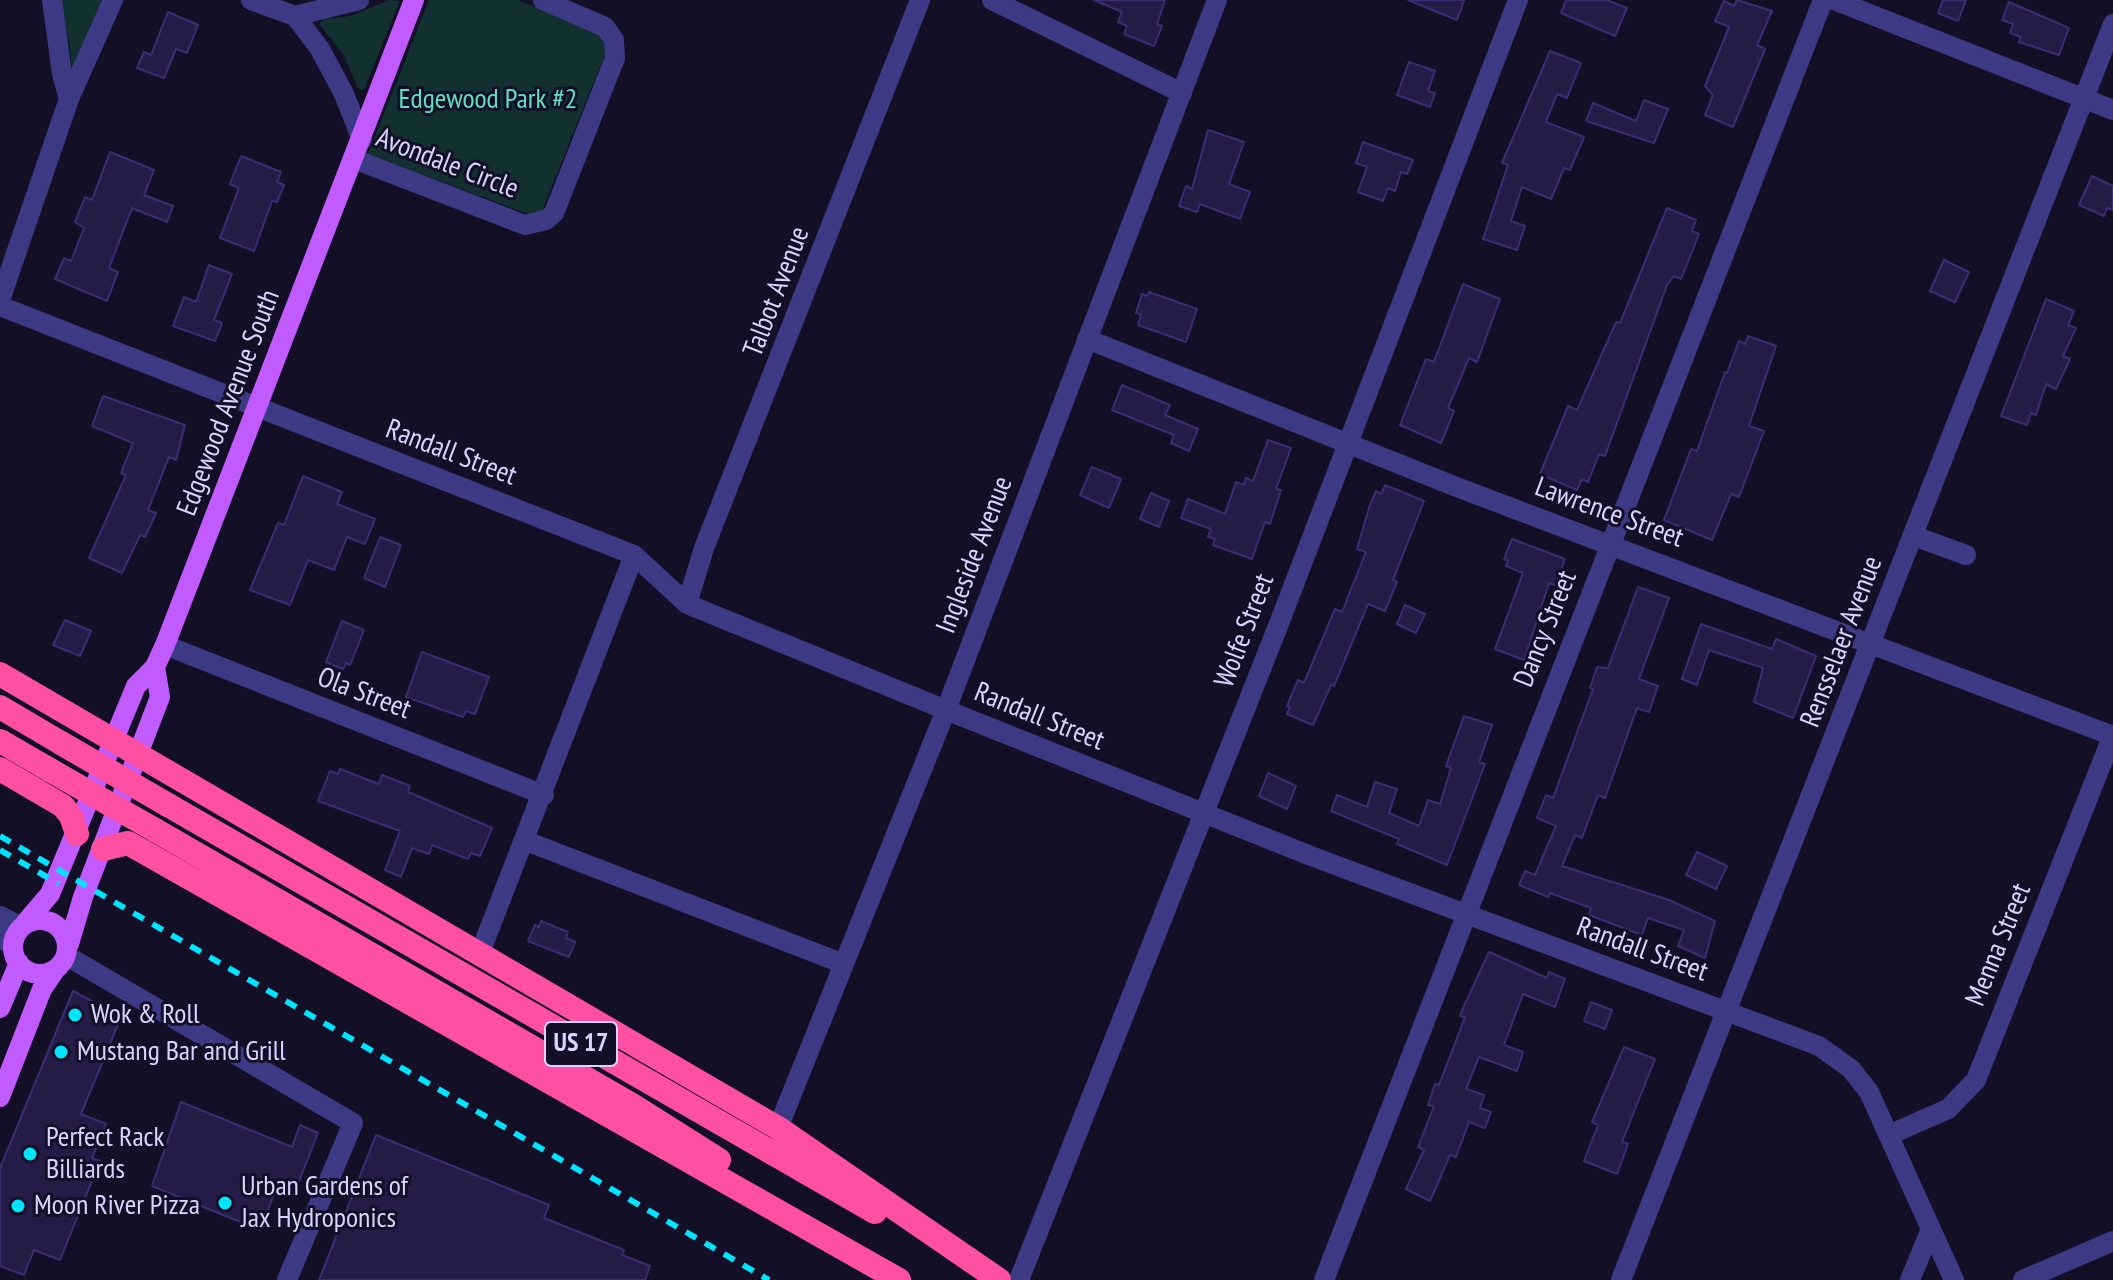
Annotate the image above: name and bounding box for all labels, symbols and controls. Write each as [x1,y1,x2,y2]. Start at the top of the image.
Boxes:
park label: Edgewood Park #2 [399,83,577,117]
street label: Avondale Circle [371,122,523,206]
street label: Talbot Avenue [737,222,817,362]
street label: Edgewood Avenue South [170,285,288,521]
street label: Randall Street [381,413,521,493]
street label: Lawrence Street [1530,471,1688,555]
street label: Ingleside Avenue [930,472,1020,638]
street label: Rensselaer Avenue [1794,552,1890,732]
street label: Dancy Street [1508,566,1584,692]
street label: Wolfe Street [1208,569,1282,693]
street label: Ola Street [313,661,415,727]
street label: Randall Street [969,676,1109,758]
street label: Menna Street [1959,879,2039,1011]
street label: Randall Street [1572,911,1712,989]
place label: Wok & Roll [91,998,199,1032]
marker: Wok & Roll [66,1006,84,1024]
road number: US 17 [545,1022,617,1066]
place label: Mustang Bar and Grill [77,1035,286,1069]
marker: Mustang Bar and Grill [52,1043,70,1061]
place label: Perfect Rack Billiards [46,1121,164,1187]
marker: Perfect Rack Billiards [21,1145,39,1163]
place label: Urban Gardens of Jax Hydroponics [241,1170,408,1236]
place label: Moon River Pizza [34,1189,200,1223]
marker: Urban Gardens of Jax Hydroponics [216,1194,234,1212]
marker: Moon River Pizza [9,1197,27,1215]

